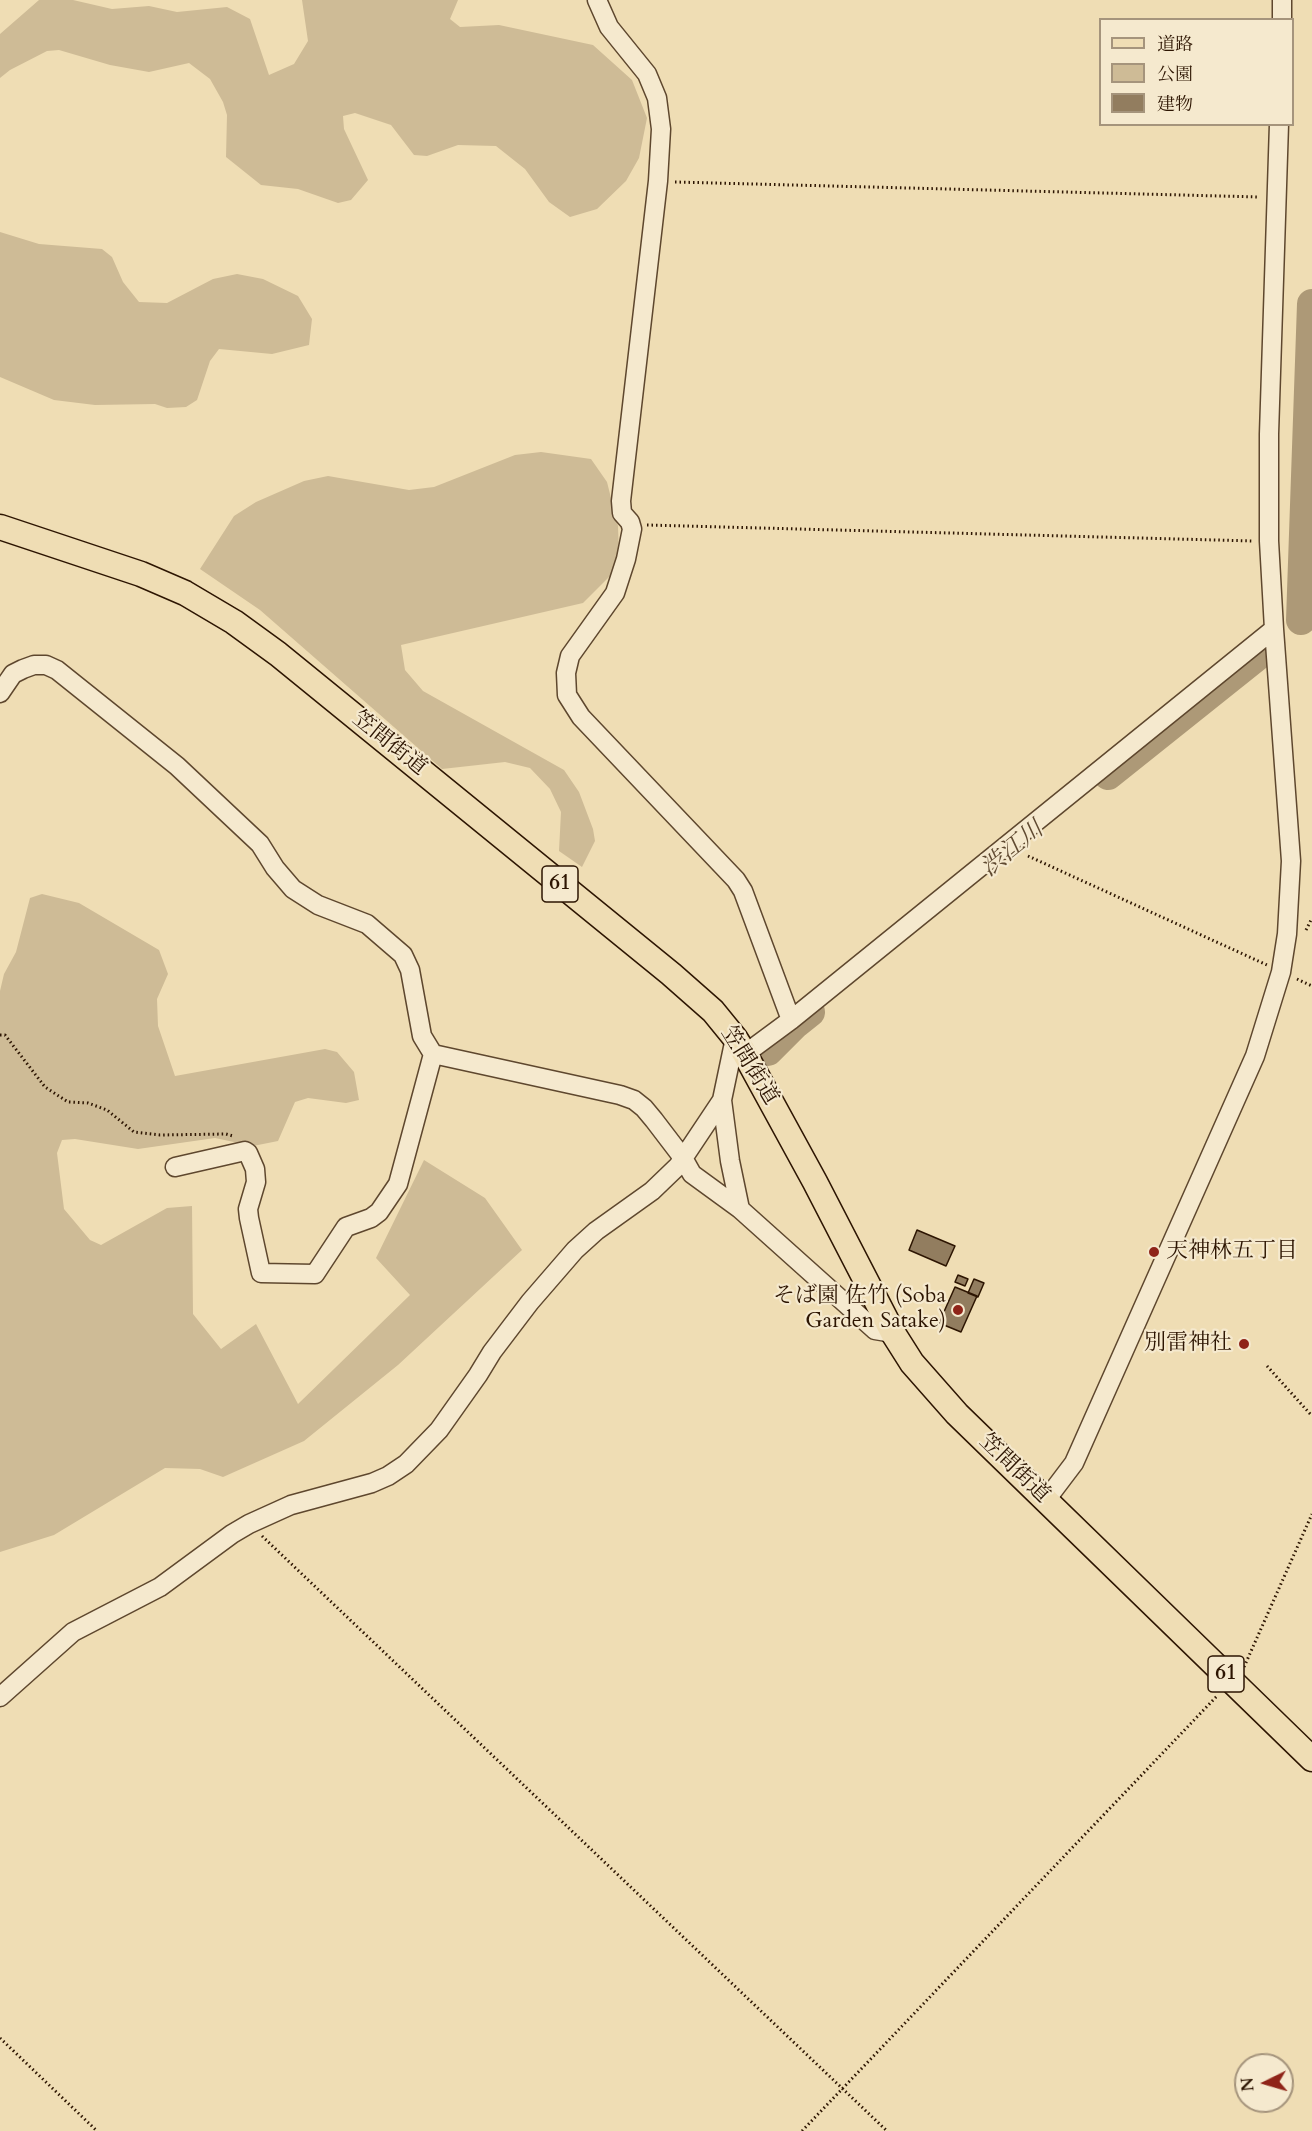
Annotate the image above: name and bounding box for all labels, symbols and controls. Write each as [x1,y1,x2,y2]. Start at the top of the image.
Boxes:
legend [1099,18,1294,126]
text: 道路 [1157,32,1193,57]
text: 公園 [1157,62,1193,87]
text: 建物 [1157,92,1193,117]
street label: 笠間街道 [346,706,432,782]
water label: 渋江川 [976,816,1050,884]
road number: 61 [542,866,578,902]
street label: 笠間街道 [714,1022,784,1110]
place label: 天神林五丁目 [1166,1239,1298,1265]
marker: 天神林五丁目 [1147,1245,1161,1259]
place label: そば園 佐竹 (Soba Garden Satake) [773,1284,946,1336]
marker: そば園 佐竹 (Soba Garden Satake) [951,1303,965,1317]
place label: 別雷神社 [1144,1331,1232,1357]
marker: 別雷神社 [1237,1337,1251,1351]
street label: 笠間街道 [973,1429,1055,1509]
road number: 61 [1208,1656,1244,1692]
north arrow [1234,2053,1294,2113]
text: N [1236,2077,1260,2092]

